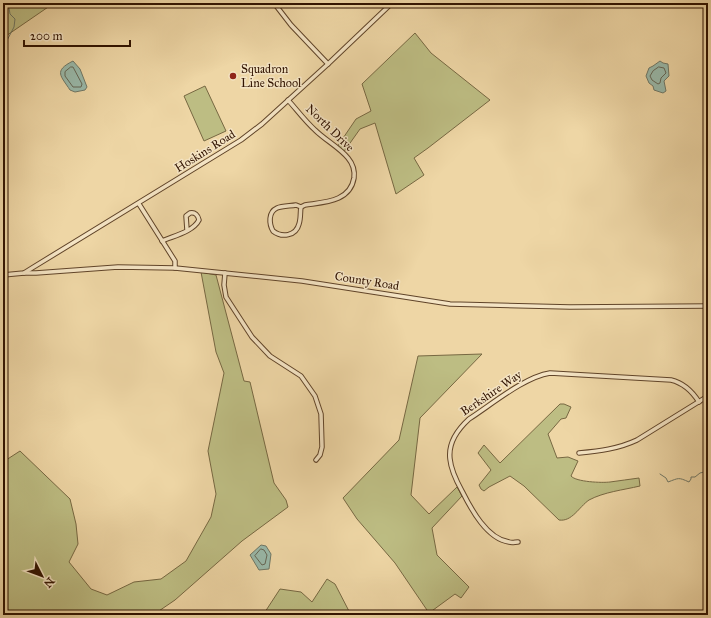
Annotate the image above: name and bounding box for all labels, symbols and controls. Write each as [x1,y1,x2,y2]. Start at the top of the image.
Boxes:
scale bar [24,22,130,48]
text: 200 m [30,29,63,43]
place label: Squadron Line School [241,62,302,90]
marker: Squadron Line School [228,71,238,81]
street label: North Drive [303,101,357,155]
street label: Hoskins Road [172,127,238,175]
street label: County Road [334,269,400,293]
street label: Berkshire Way [458,367,524,419]
north arrow [22,556,62,596]
text: N [41,575,57,591]

